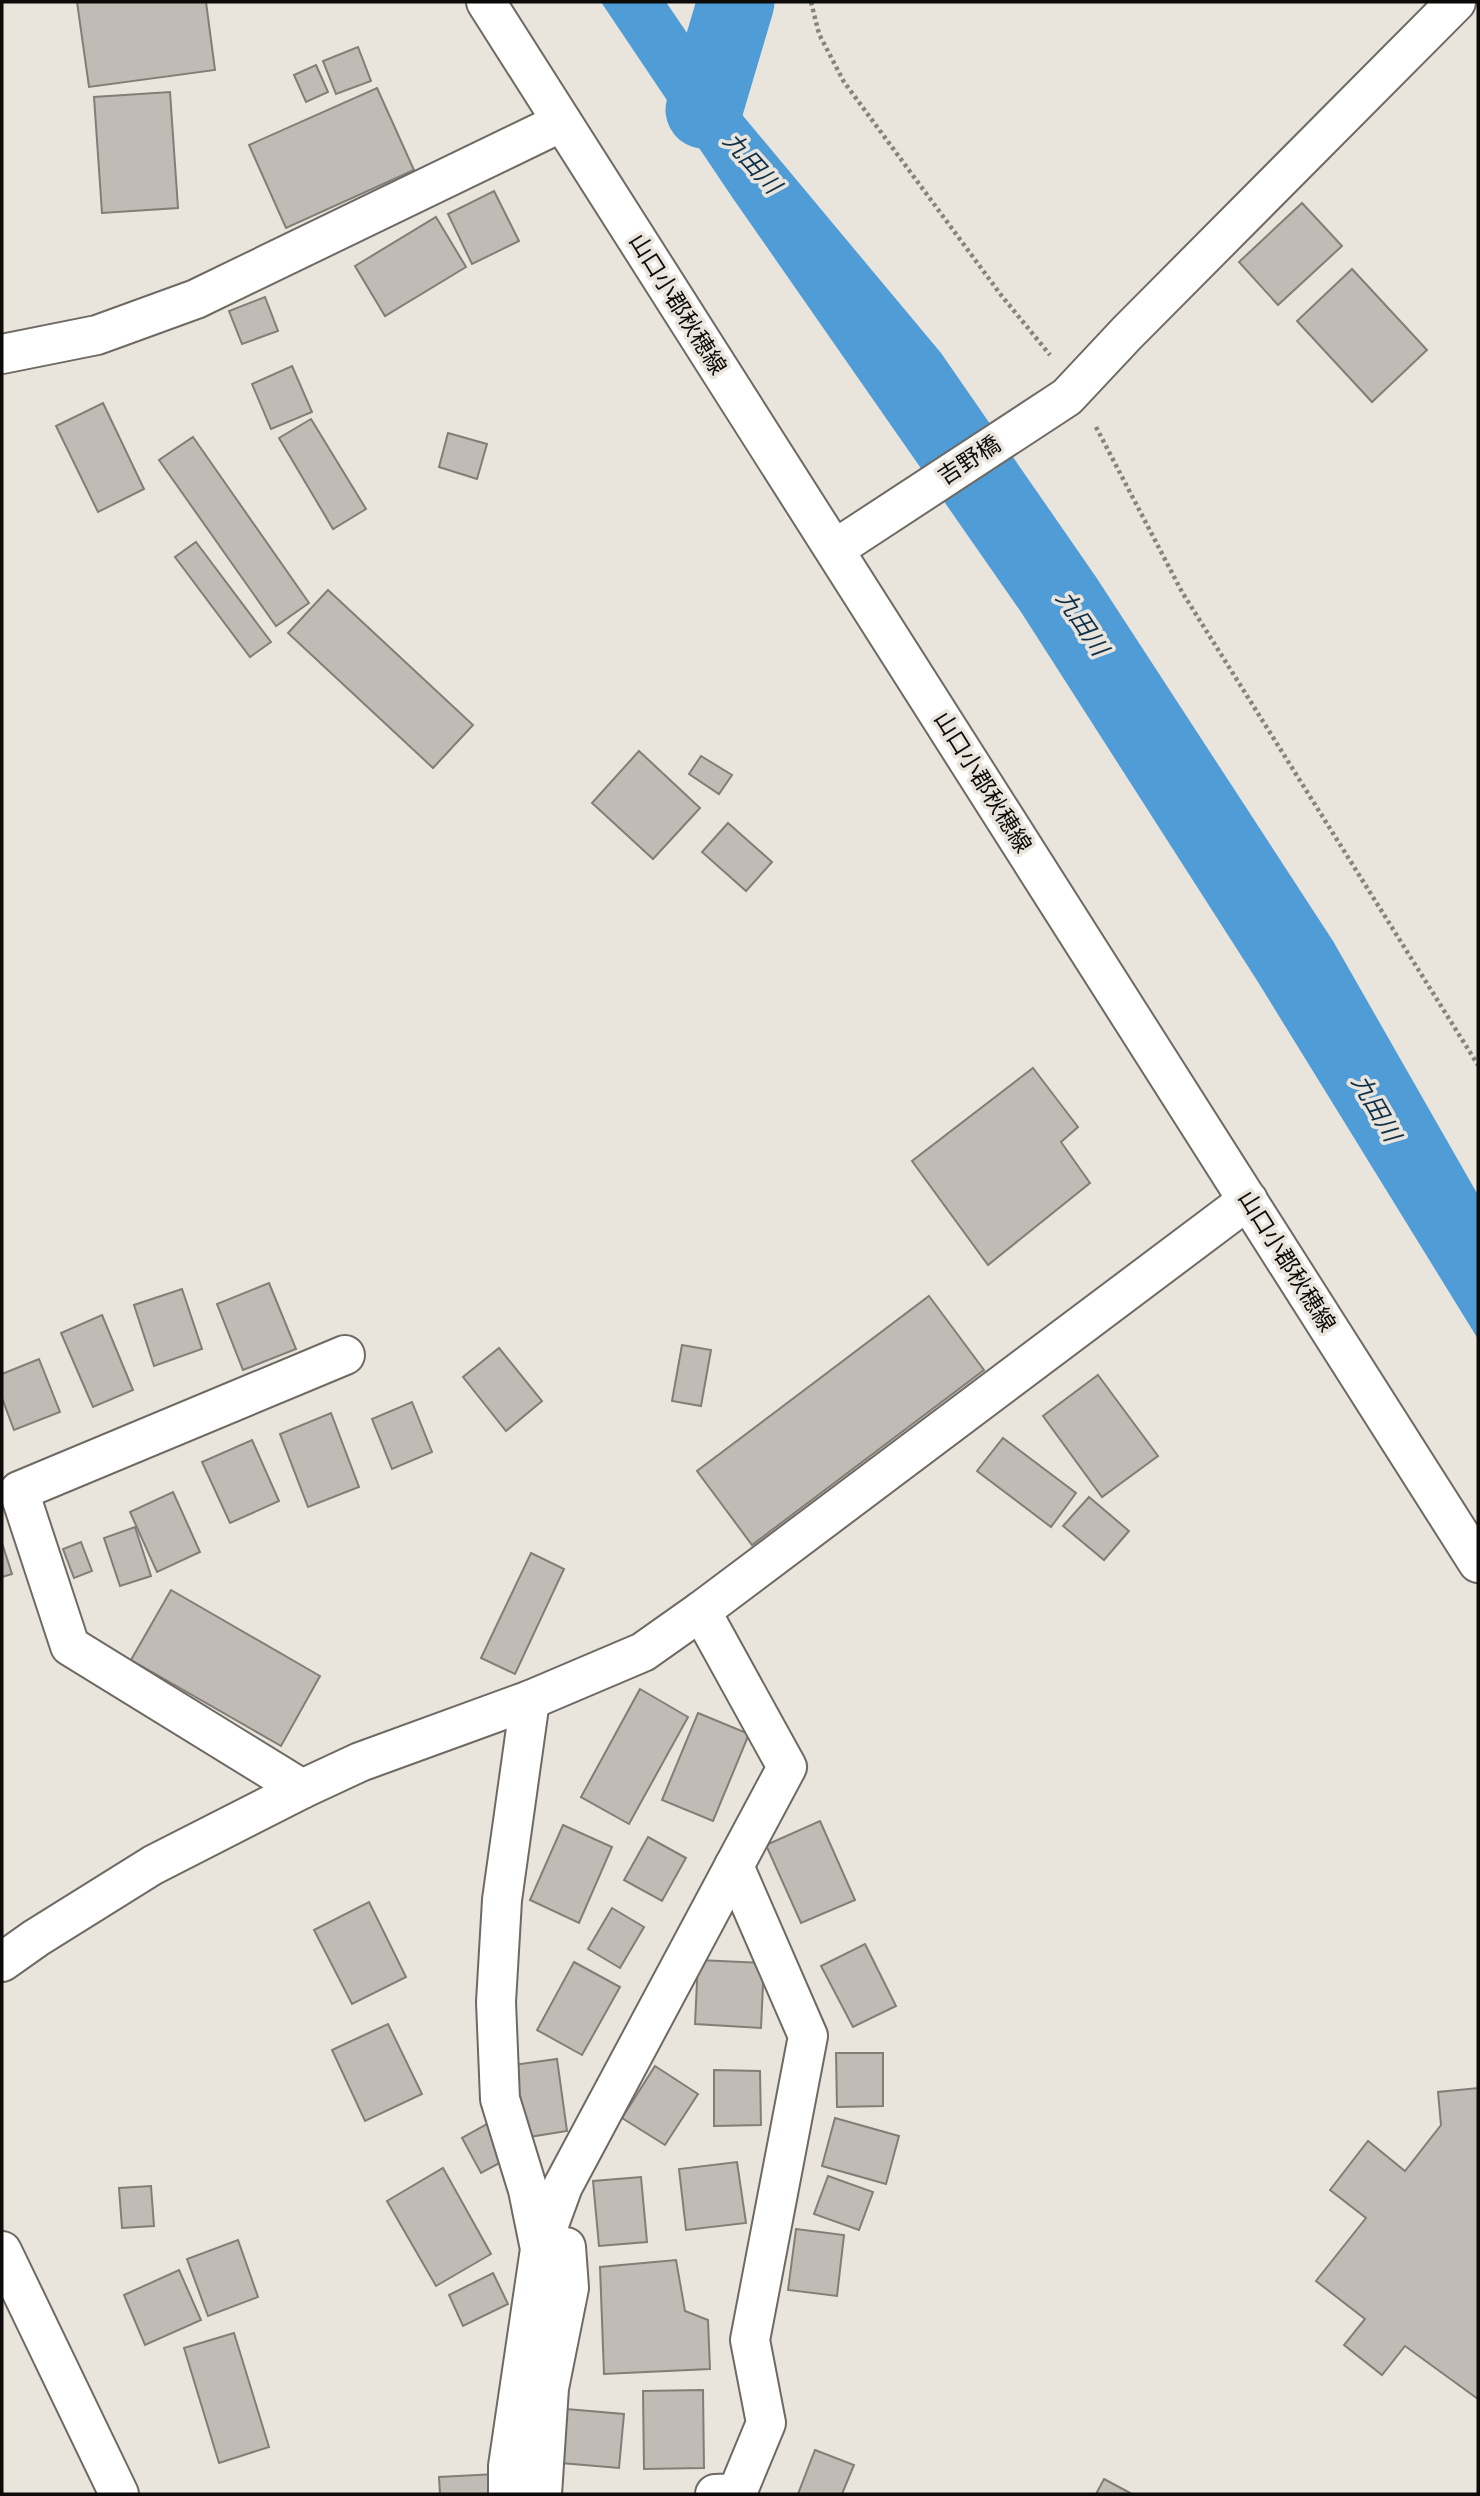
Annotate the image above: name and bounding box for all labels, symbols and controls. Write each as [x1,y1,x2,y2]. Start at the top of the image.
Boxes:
water label: 九田川 [718,127,789,201]
street label: 山口小郡秋穂線 [624,229,732,379]
street label: 吉野橋 [933,430,1005,490]
water label: 九田川 [1051,585,1115,663]
street label: 山口小郡秋穂線 [929,707,1037,857]
water label: 九田川 [1347,1070,1408,1148]
street label: 山口小郡秋穂線 [1233,1186,1341,1336]

